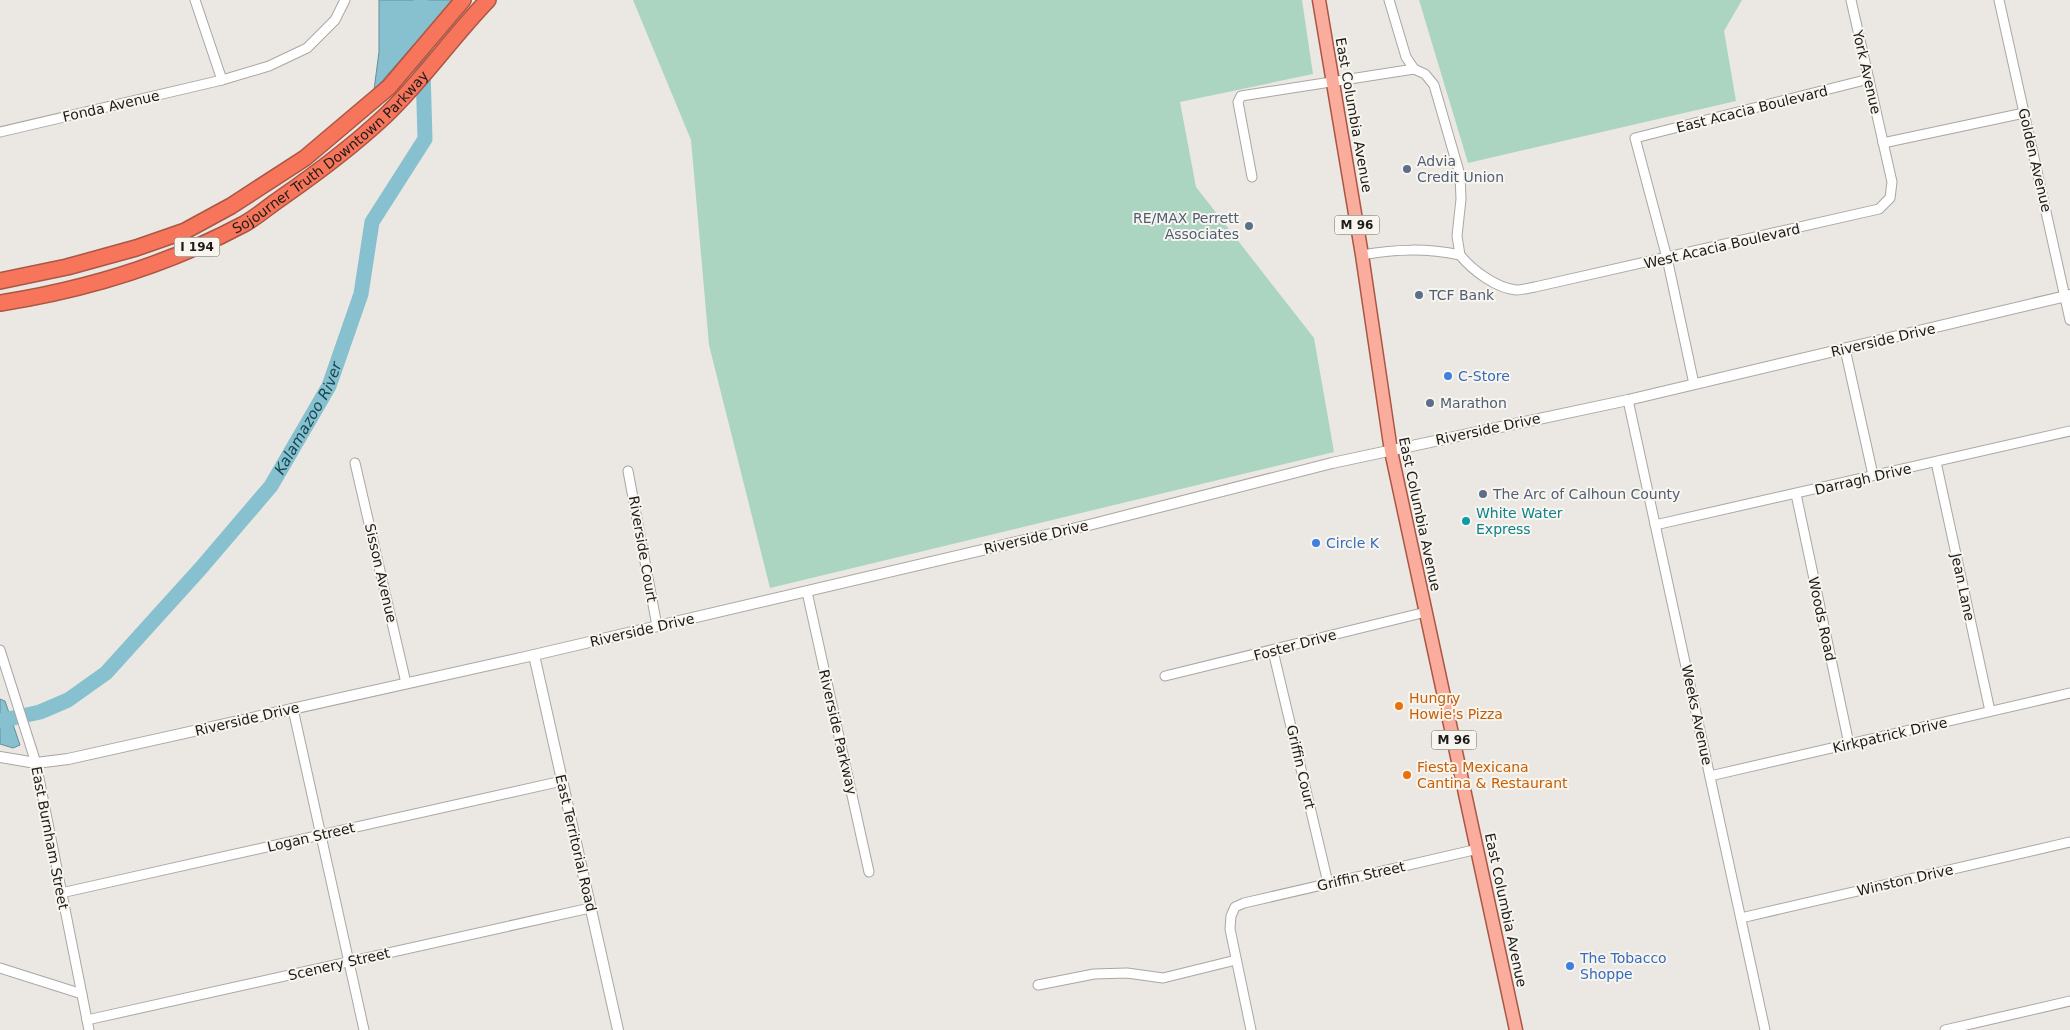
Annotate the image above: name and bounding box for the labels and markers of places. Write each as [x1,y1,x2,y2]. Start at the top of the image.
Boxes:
place label: Advia Credit Union [1417,153,1504,185]
marker: Advia Credit Union [1401,163,1413,175]
place label: RE/MAX Perrett Associates [1133,210,1240,242]
marker: RE/MAX Perrett Associates [1243,220,1255,232]
place label: TCF Bank [1428,287,1495,303]
marker: TCF Bank [1413,289,1425,301]
place label: C-Store [1458,368,1510,384]
marker: C-Store [1442,370,1454,382]
place label: Marathon [1440,395,1507,411]
marker: Marathon [1424,397,1436,409]
place label: The Arc of Calhoun County [1492,486,1680,502]
marker: The Arc of Calhoun County [1477,488,1489,500]
place label: White Water Express [1476,505,1563,537]
marker: White Water Express [1460,515,1472,527]
place label: Circle K [1326,535,1380,551]
marker: Circle K [1310,537,1322,549]
place label: Hungry Howie's Pizza [1409,690,1503,722]
marker: Hungry Howie's Pizza [1393,700,1405,712]
place label: Fiesta Mexicana Cantina & Restaurant [1417,759,1568,791]
marker: Fiesta Mexicana Cantina & Restaurant [1401,769,1413,781]
place label: The Tobacco Shoppe [1579,950,1667,982]
marker: The Tobacco Shoppe [1564,960,1576,972]

